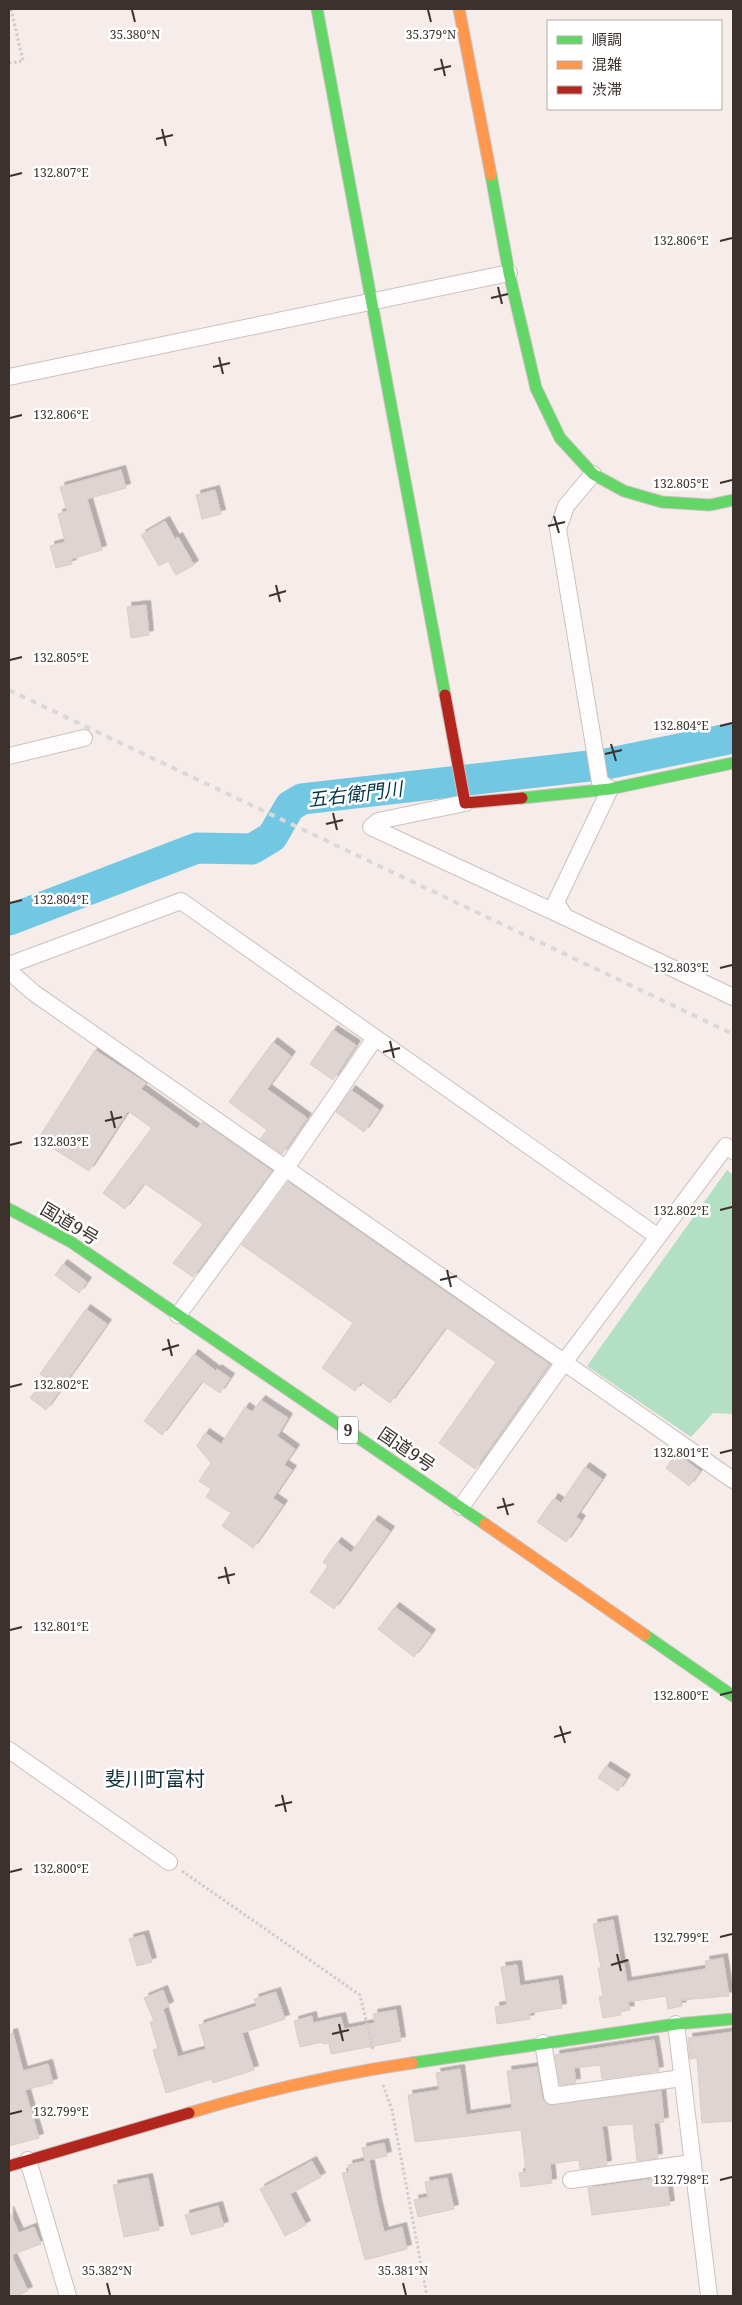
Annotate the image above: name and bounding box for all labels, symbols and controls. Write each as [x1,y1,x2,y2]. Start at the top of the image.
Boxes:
legend [547,20,722,110]
text: 35.380°N [110,26,160,43]
text: 35.379°N [406,26,456,43]
text: 順調 [592,29,622,49]
text: 混雑 [592,54,622,74]
text: 渋滞 [592,79,622,99]
text: 132.807°E [33,164,89,181]
text: 132.806°E [653,232,709,249]
text: 132.806°E [33,406,89,423]
text: 132.805°E [653,475,709,492]
text: 132.805°E [33,649,89,666]
text: 132.804°E [653,717,709,734]
water label: 五右衛門川 [306,775,406,813]
text: 132.804°E [33,891,89,908]
text: 132.803°E [653,959,709,976]
text: 132.803°E [33,1133,89,1150]
street label: 国道9号 [36,1196,104,1250]
text: 132.802°E [653,1202,709,1219]
text: 132.802°E [33,1376,89,1393]
road number: 9 [338,1416,358,1444]
street label: 国道9号 [374,1421,440,1477]
text: 132.801°E [653,1444,709,1461]
text: 132.801°E [33,1618,89,1635]
text: 132.800°E [653,1687,709,1704]
district label: 斐川町富村 [105,1765,205,1792]
text: 132.800°E [33,1860,89,1877]
text: 132.799°E [653,1929,709,1946]
text: 132.799°E [33,2103,89,2120]
text: 132.798°E [653,2171,709,2188]
text: 35.382°N [82,2262,132,2279]
text: 35.381°N [378,2262,428,2279]

